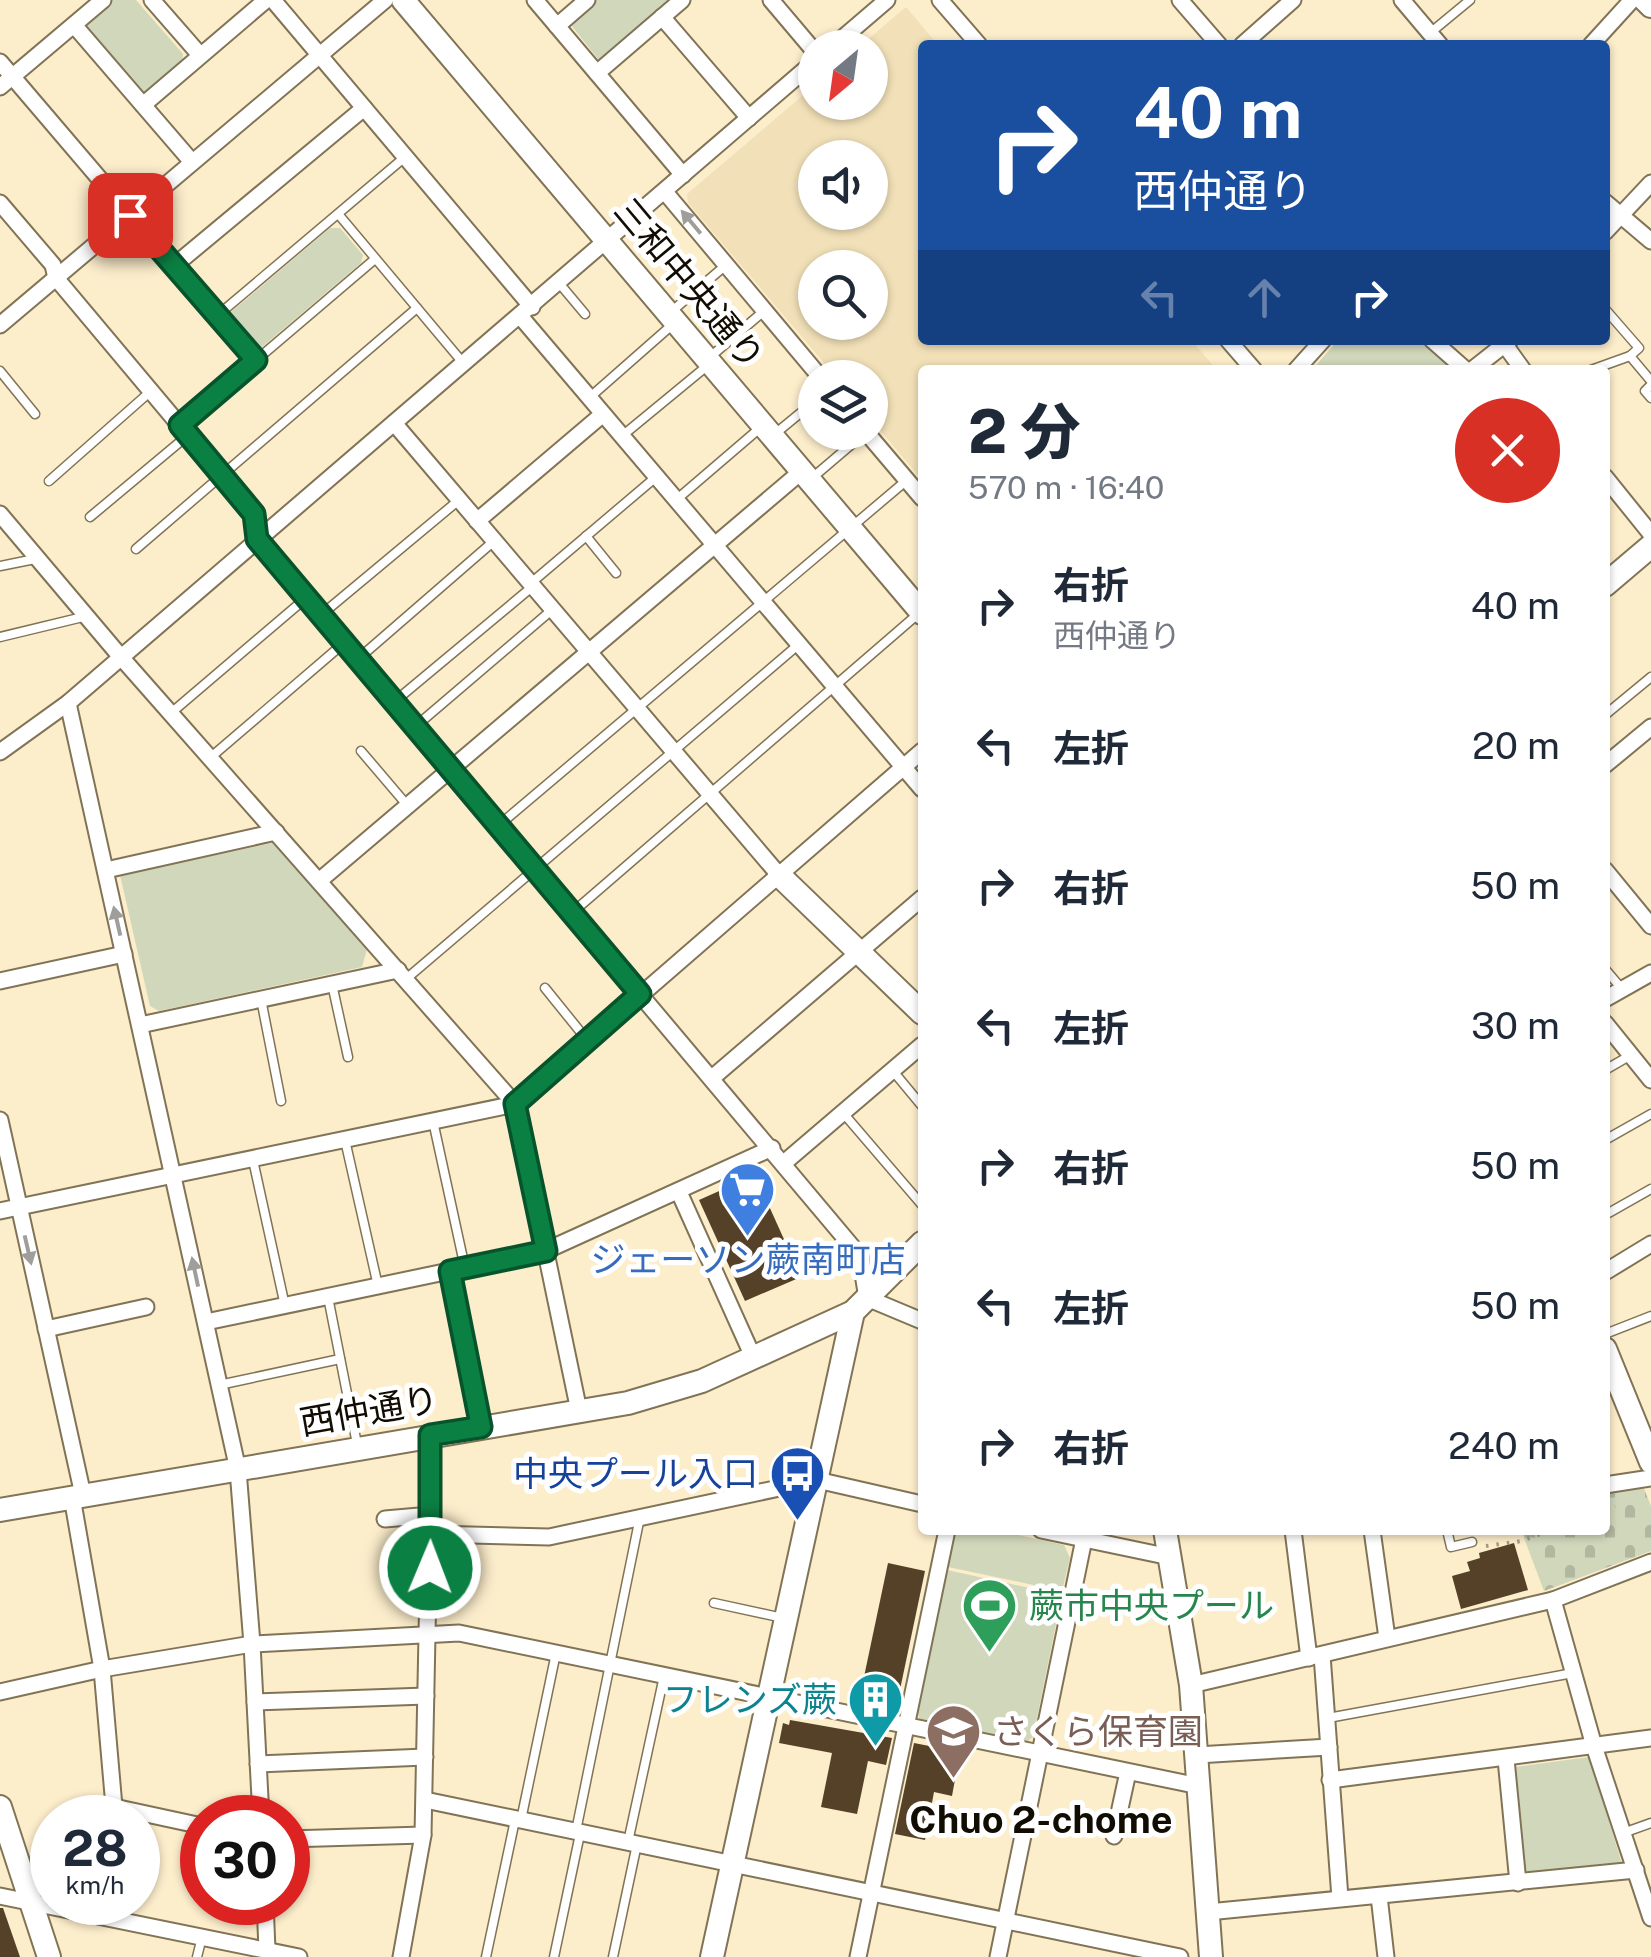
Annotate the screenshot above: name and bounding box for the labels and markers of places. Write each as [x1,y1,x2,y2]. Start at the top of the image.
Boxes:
pin [88,173,173,258]
supermarket icon: ジェーソン蕨南町店 [718,1159,778,1238]
place label: ジェーソン蕨南町店 [590,1239,906,1280]
bus stop icon: 中央プール入口 [767,1444,827,1523]
place label: 中央プール入口 [513,1453,758,1494]
sports icon: 蕨市中央プール [960,1576,1020,1655]
place label: 蕨市中央プール [1029,1585,1274,1626]
building icon: フレンズ蕨 [846,1670,906,1749]
place label: フレンズ蕨 [663,1679,837,1720]
school or university icon: さくら保育園 [924,1702,984,1781]
place label: さくら保育園 [993,1711,1203,1752]

